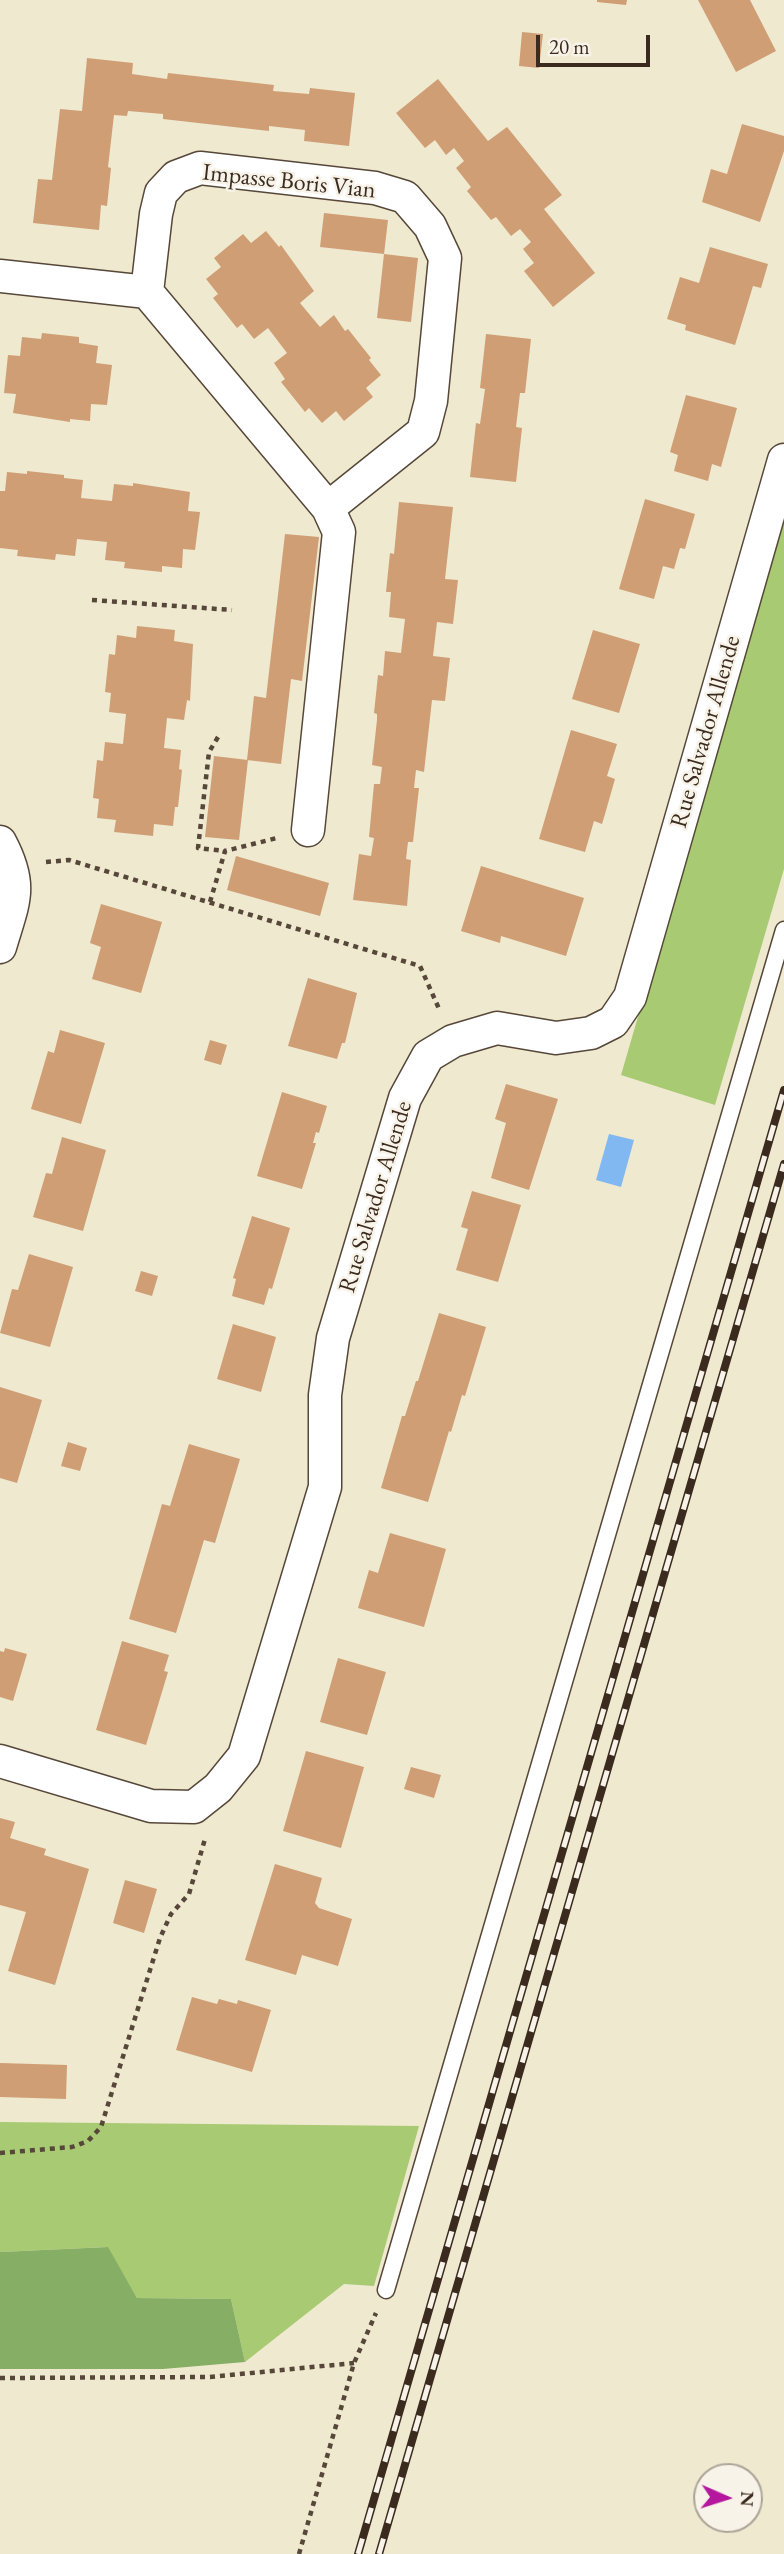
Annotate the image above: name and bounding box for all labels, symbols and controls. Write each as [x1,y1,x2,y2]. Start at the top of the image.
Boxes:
scale bar [539,21,653,65]
text: 20 m [549,33,590,60]
street label: Impasse Boris Vian [201,159,377,205]
street label: Rue Salvador Allende [665,633,747,831]
street label: Rue Salvador Allende [333,1098,419,1296]
north arrow [693,2463,763,2533]
text: N [735,2491,760,2507]

